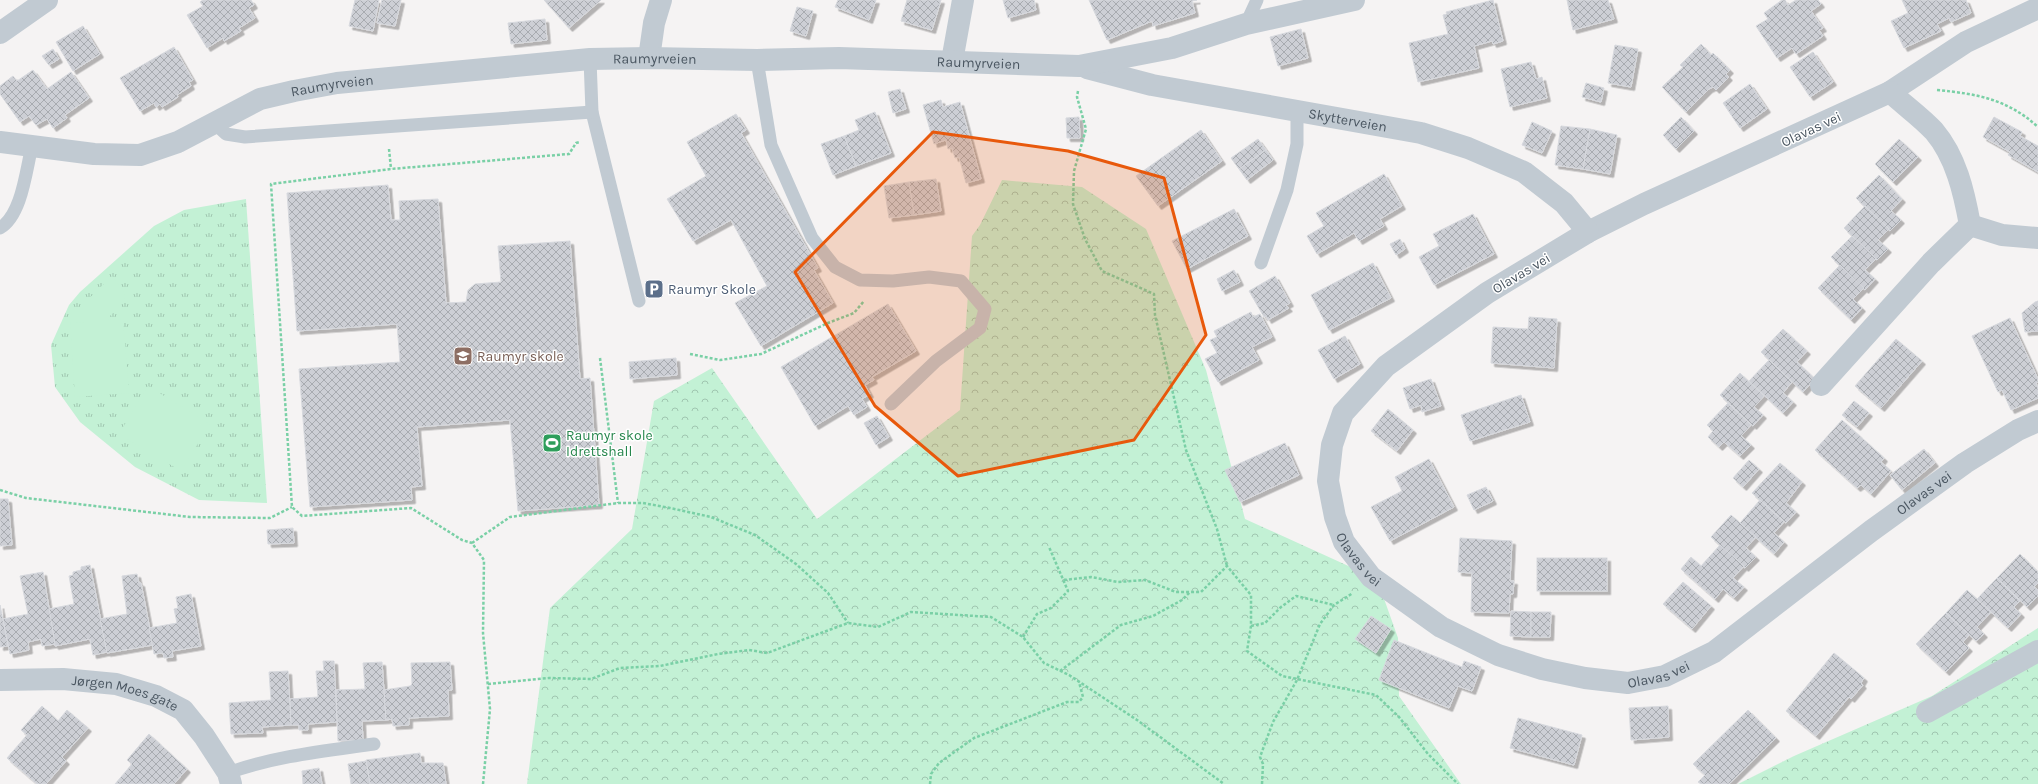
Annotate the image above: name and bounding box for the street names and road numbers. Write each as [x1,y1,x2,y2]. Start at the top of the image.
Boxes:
street label: Raumyrveien [613,50,697,68]
street label: Raumyrveien [936,53,1021,73]
street label: Raumyrveien [289,72,374,100]
street label: Skytterveien [1307,105,1388,136]
street label: Olavas vei [1778,108,1844,151]
street label: Olavas vei [1489,250,1553,297]
street label: Olavas vei [1893,467,1955,519]
street label: Olavas vei [1332,530,1385,591]
street label: Olavas vei [1626,657,1693,692]
street label: Jørgen Moes gate [71,672,181,715]

